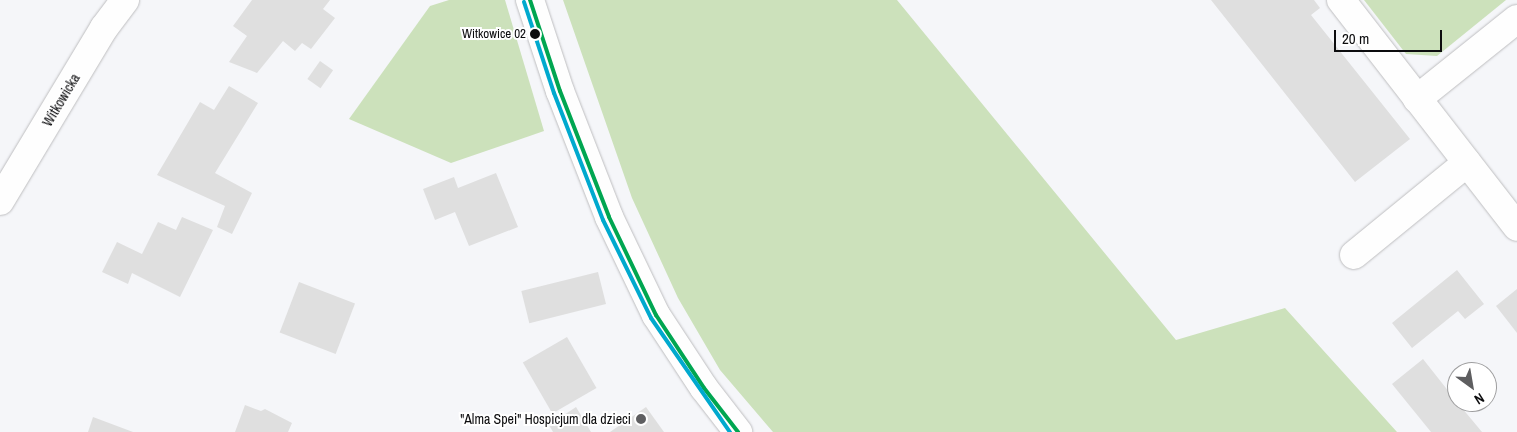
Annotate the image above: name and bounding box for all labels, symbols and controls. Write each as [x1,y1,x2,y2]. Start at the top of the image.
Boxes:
scale bar [1337,20,1444,52]
place label: Witkowice 02 [462,26,526,42]
text: 20 m [1342,28,1369,49]
marker: Witkowice 02 [530,29,540,39]
street label: Witkowicka [39,71,83,129]
north arrow [1447,362,1497,412]
text: N [1471,389,1488,409]
place label: "Alma Spei" Hospicjum dla dzieci [460,411,631,427]
marker: "Alma Spei" Hospicjum dla dzieci [635,413,647,425]

